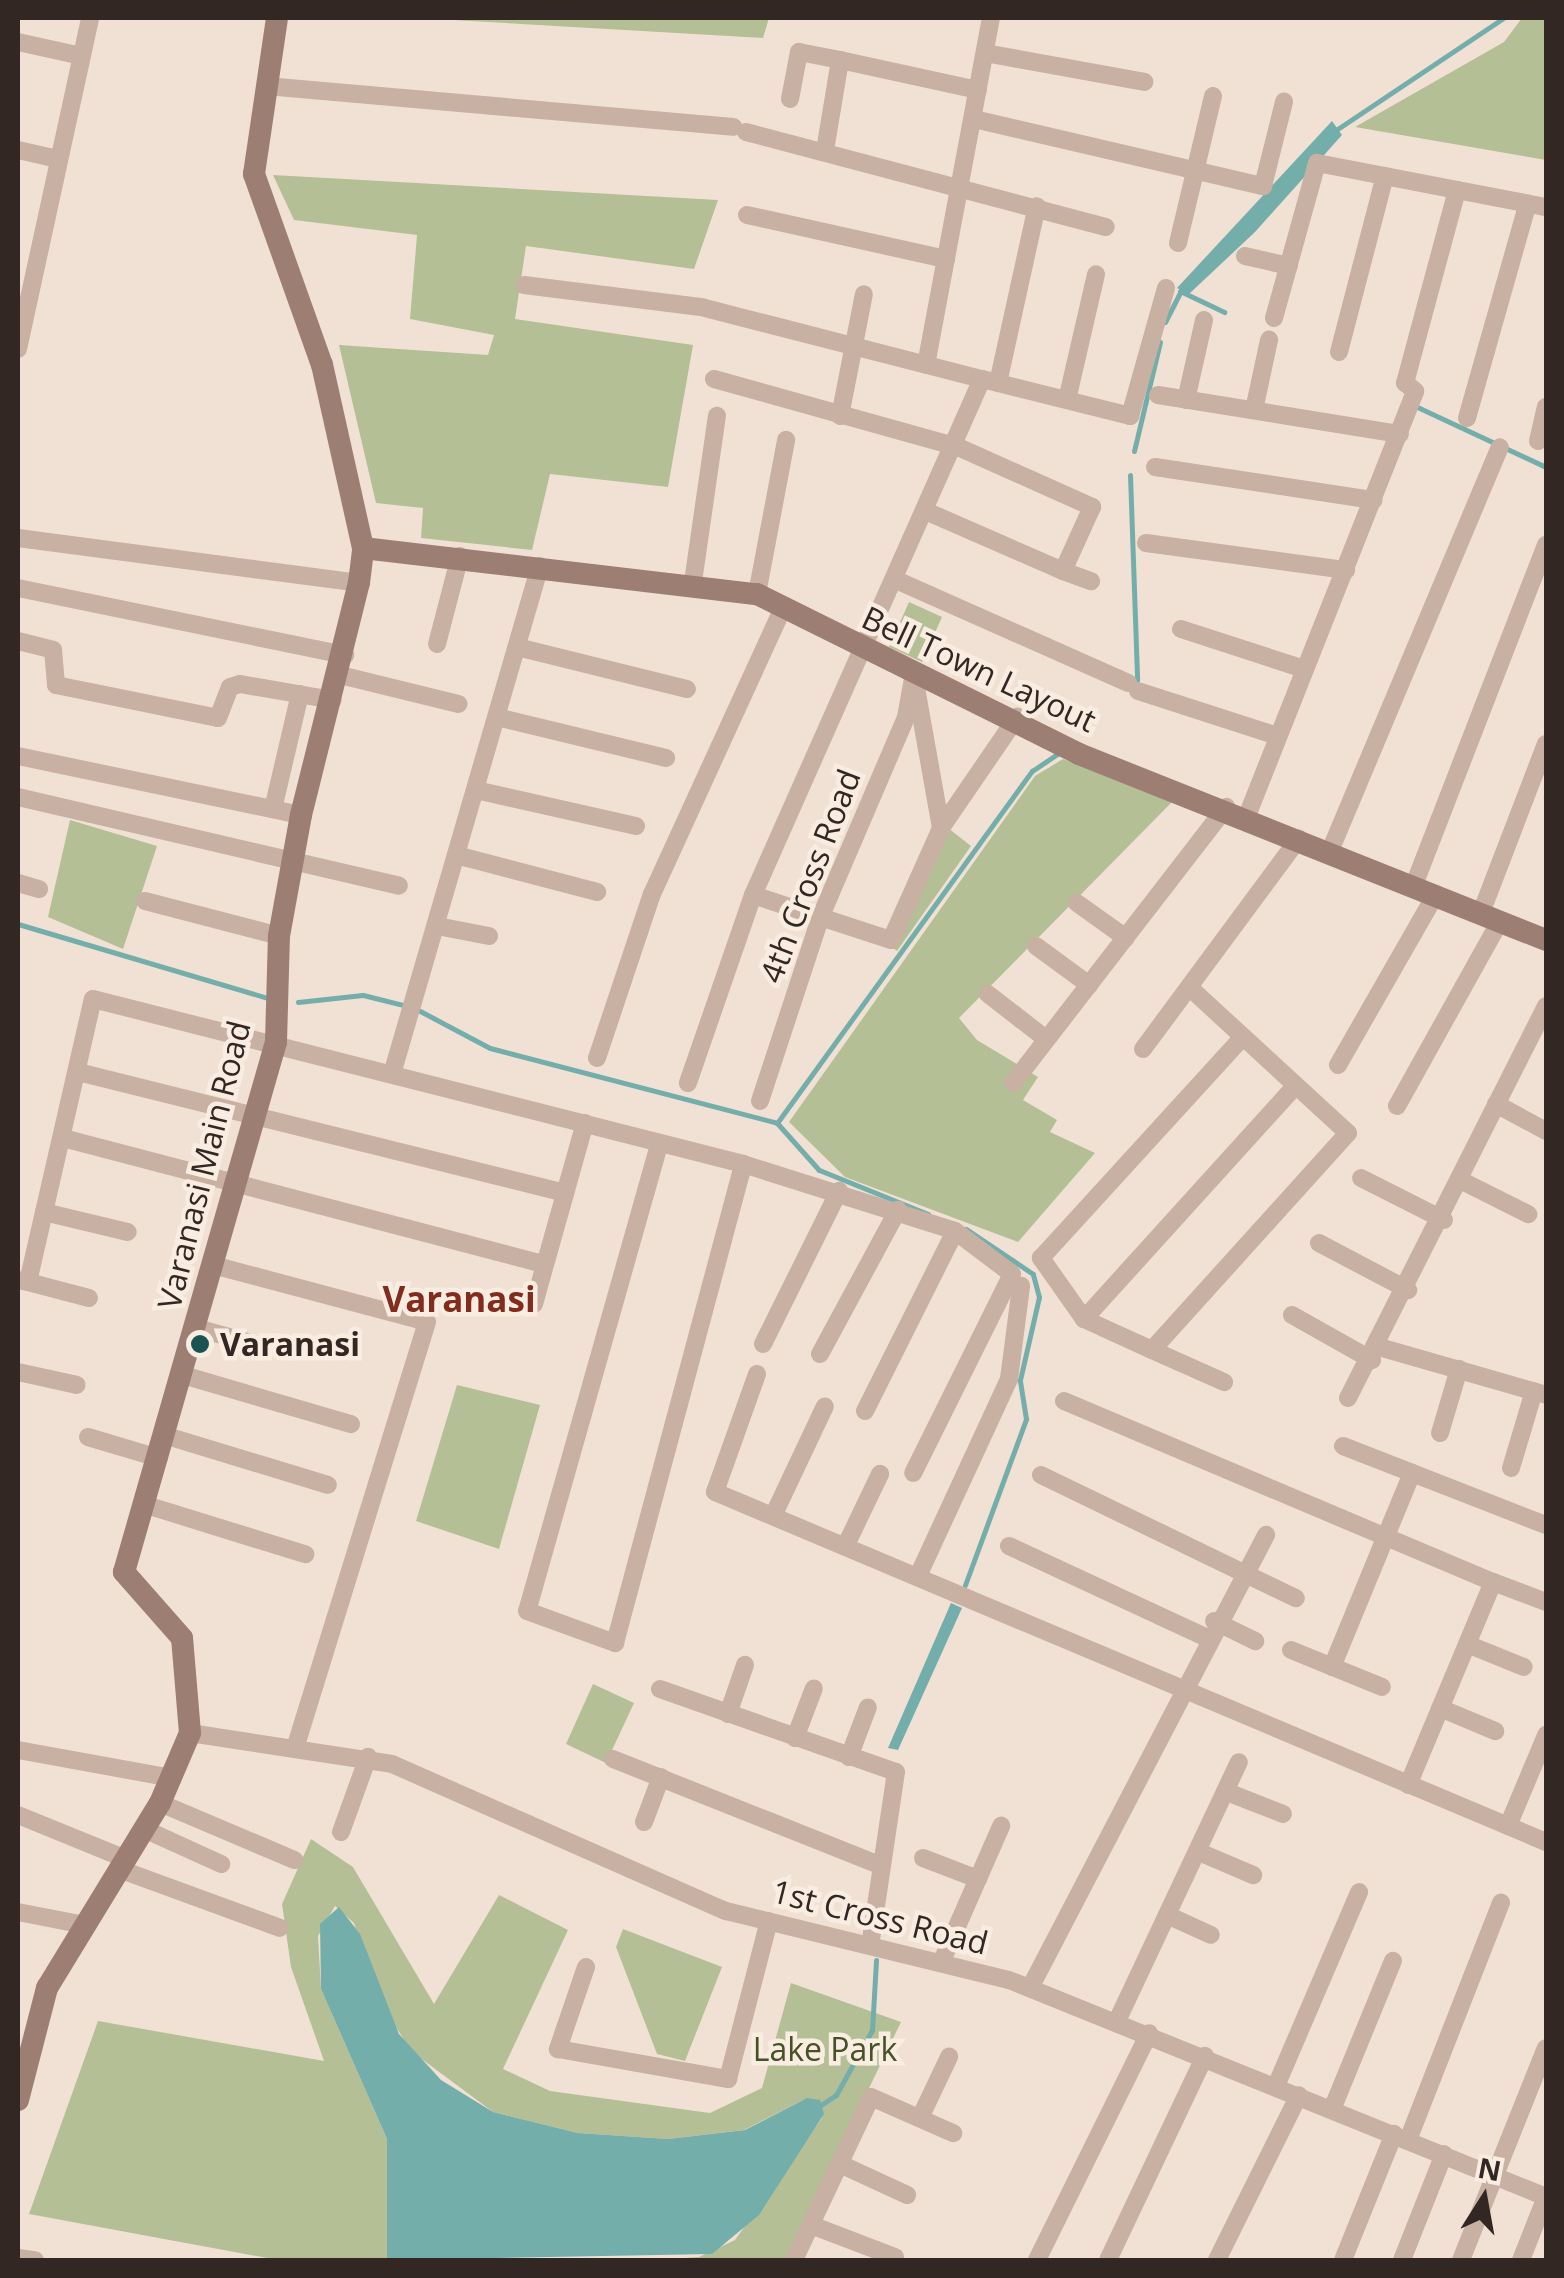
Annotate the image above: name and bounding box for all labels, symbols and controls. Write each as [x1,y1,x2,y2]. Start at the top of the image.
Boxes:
street label: Bell Town Layout [856,598,1102,740]
street label: 4th Cross Road [752,764,868,988]
street label: Varanasi Main Road [150,1017,258,1313]
district label: Varanasi [382,1278,536,1320]
place label: Varanasi [220,1325,360,1363]
marker: Varanasi [189,1333,211,1355]
street label: 1st Cross Road [768,1872,992,1962]
park label: Lake Park [753,2030,897,2068]
north arrow [1434,2148,1534,2248]
text: N [1475,2148,1505,2189]

